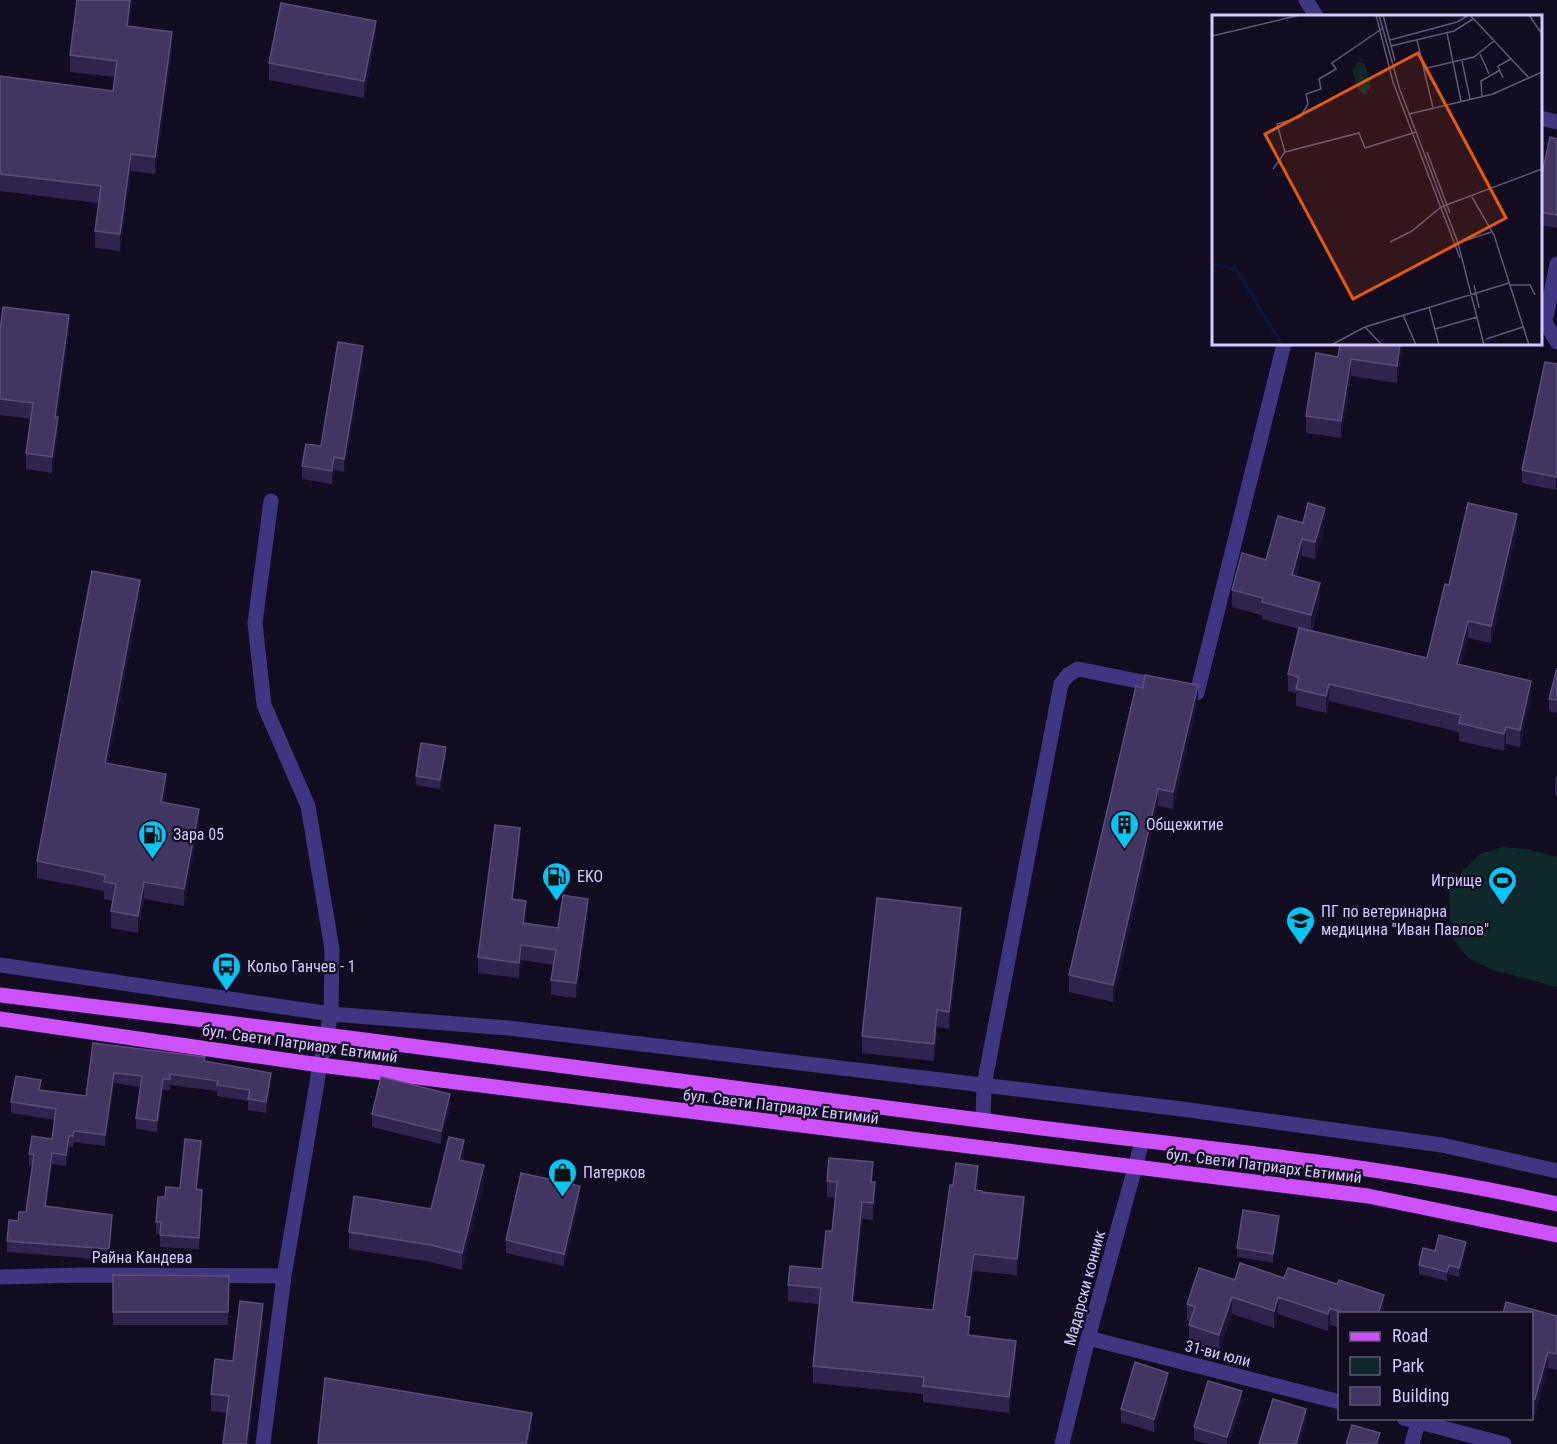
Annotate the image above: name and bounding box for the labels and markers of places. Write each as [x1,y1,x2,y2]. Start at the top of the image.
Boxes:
building icon: Общежитие [1109,808,1141,850]
place label: Общежитие [1146,815,1224,834]
fuel station icon: Зара 05 [136,818,168,860]
place label: Зара 05 [173,825,224,844]
fuel station icon: EKO [540,860,572,902]
sports icon: Игрище [1487,864,1519,906]
place label: EKO [577,867,603,886]
place label: Игрище [1431,871,1482,890]
place label: ПГ по ветеринарна медицина "Иван Павлов" [1321,902,1489,939]
school or university icon: ПГ по ветеринарна медицина "Иван Павлов" [1284,904,1316,946]
bus stop icon: Кольо Ганчев - 1 [210,950,242,992]
place label: Кольо Ганчев - 1 [247,957,356,976]
shop icon: Патерков [546,1156,578,1198]
place label: Патерков [583,1163,646,1182]

